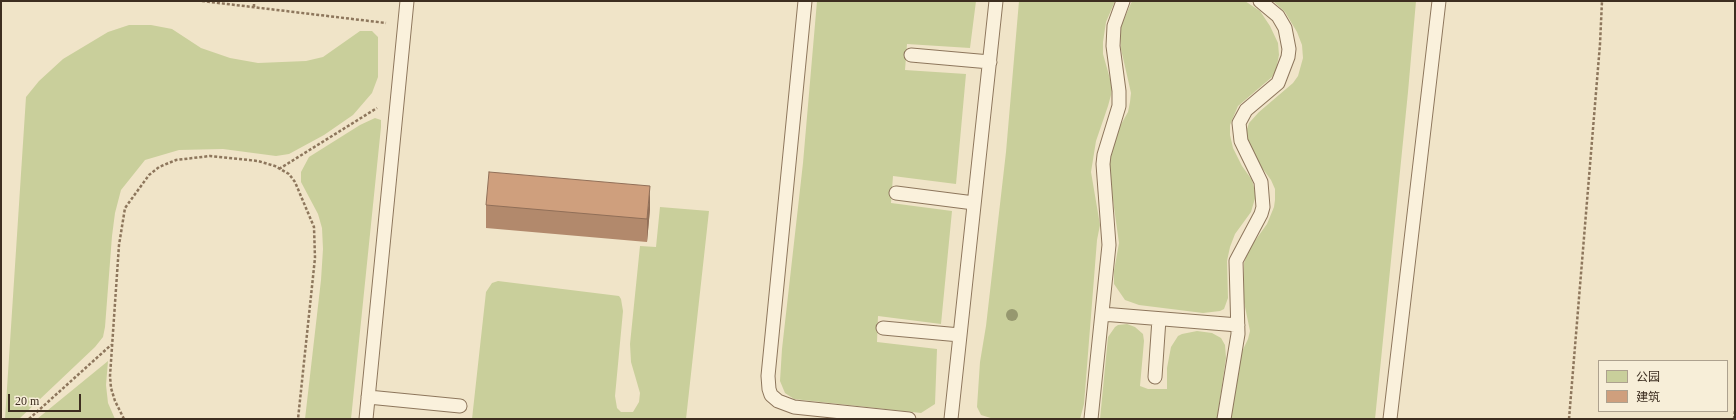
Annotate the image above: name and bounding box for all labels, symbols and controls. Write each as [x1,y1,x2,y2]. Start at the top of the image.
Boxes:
legend [1598,360,1728,412]
text: 公园 [1636,370,1660,384]
scale bar [10,386,83,412]
text: 建筑 [1636,390,1660,404]
text: 20 m [15,394,39,408]

